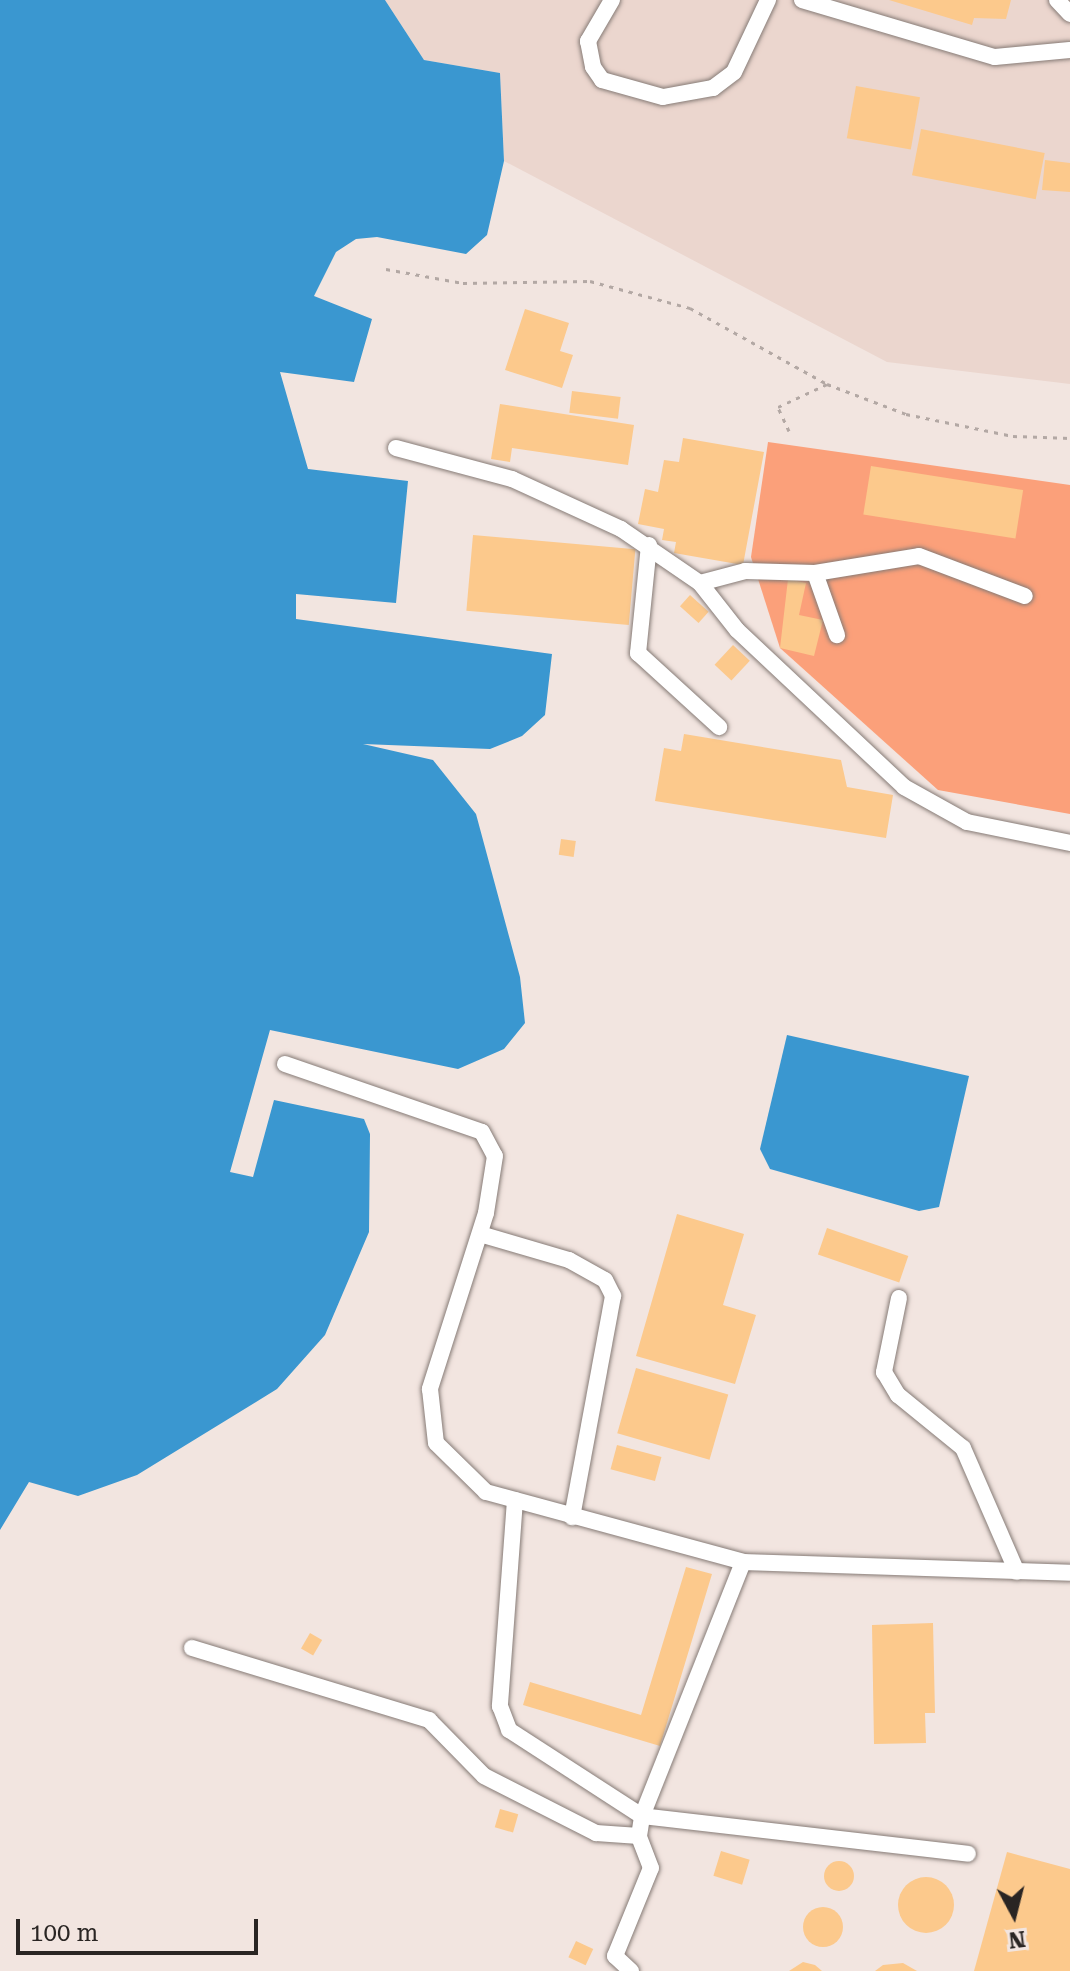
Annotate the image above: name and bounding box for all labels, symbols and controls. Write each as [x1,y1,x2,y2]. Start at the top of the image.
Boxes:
north arrow [974,1875,1054,1955]
scale bar [20,1903,262,1953]
text: 100 m [30,1919,98,1947]
text: N [1007,1926,1027,1953]

